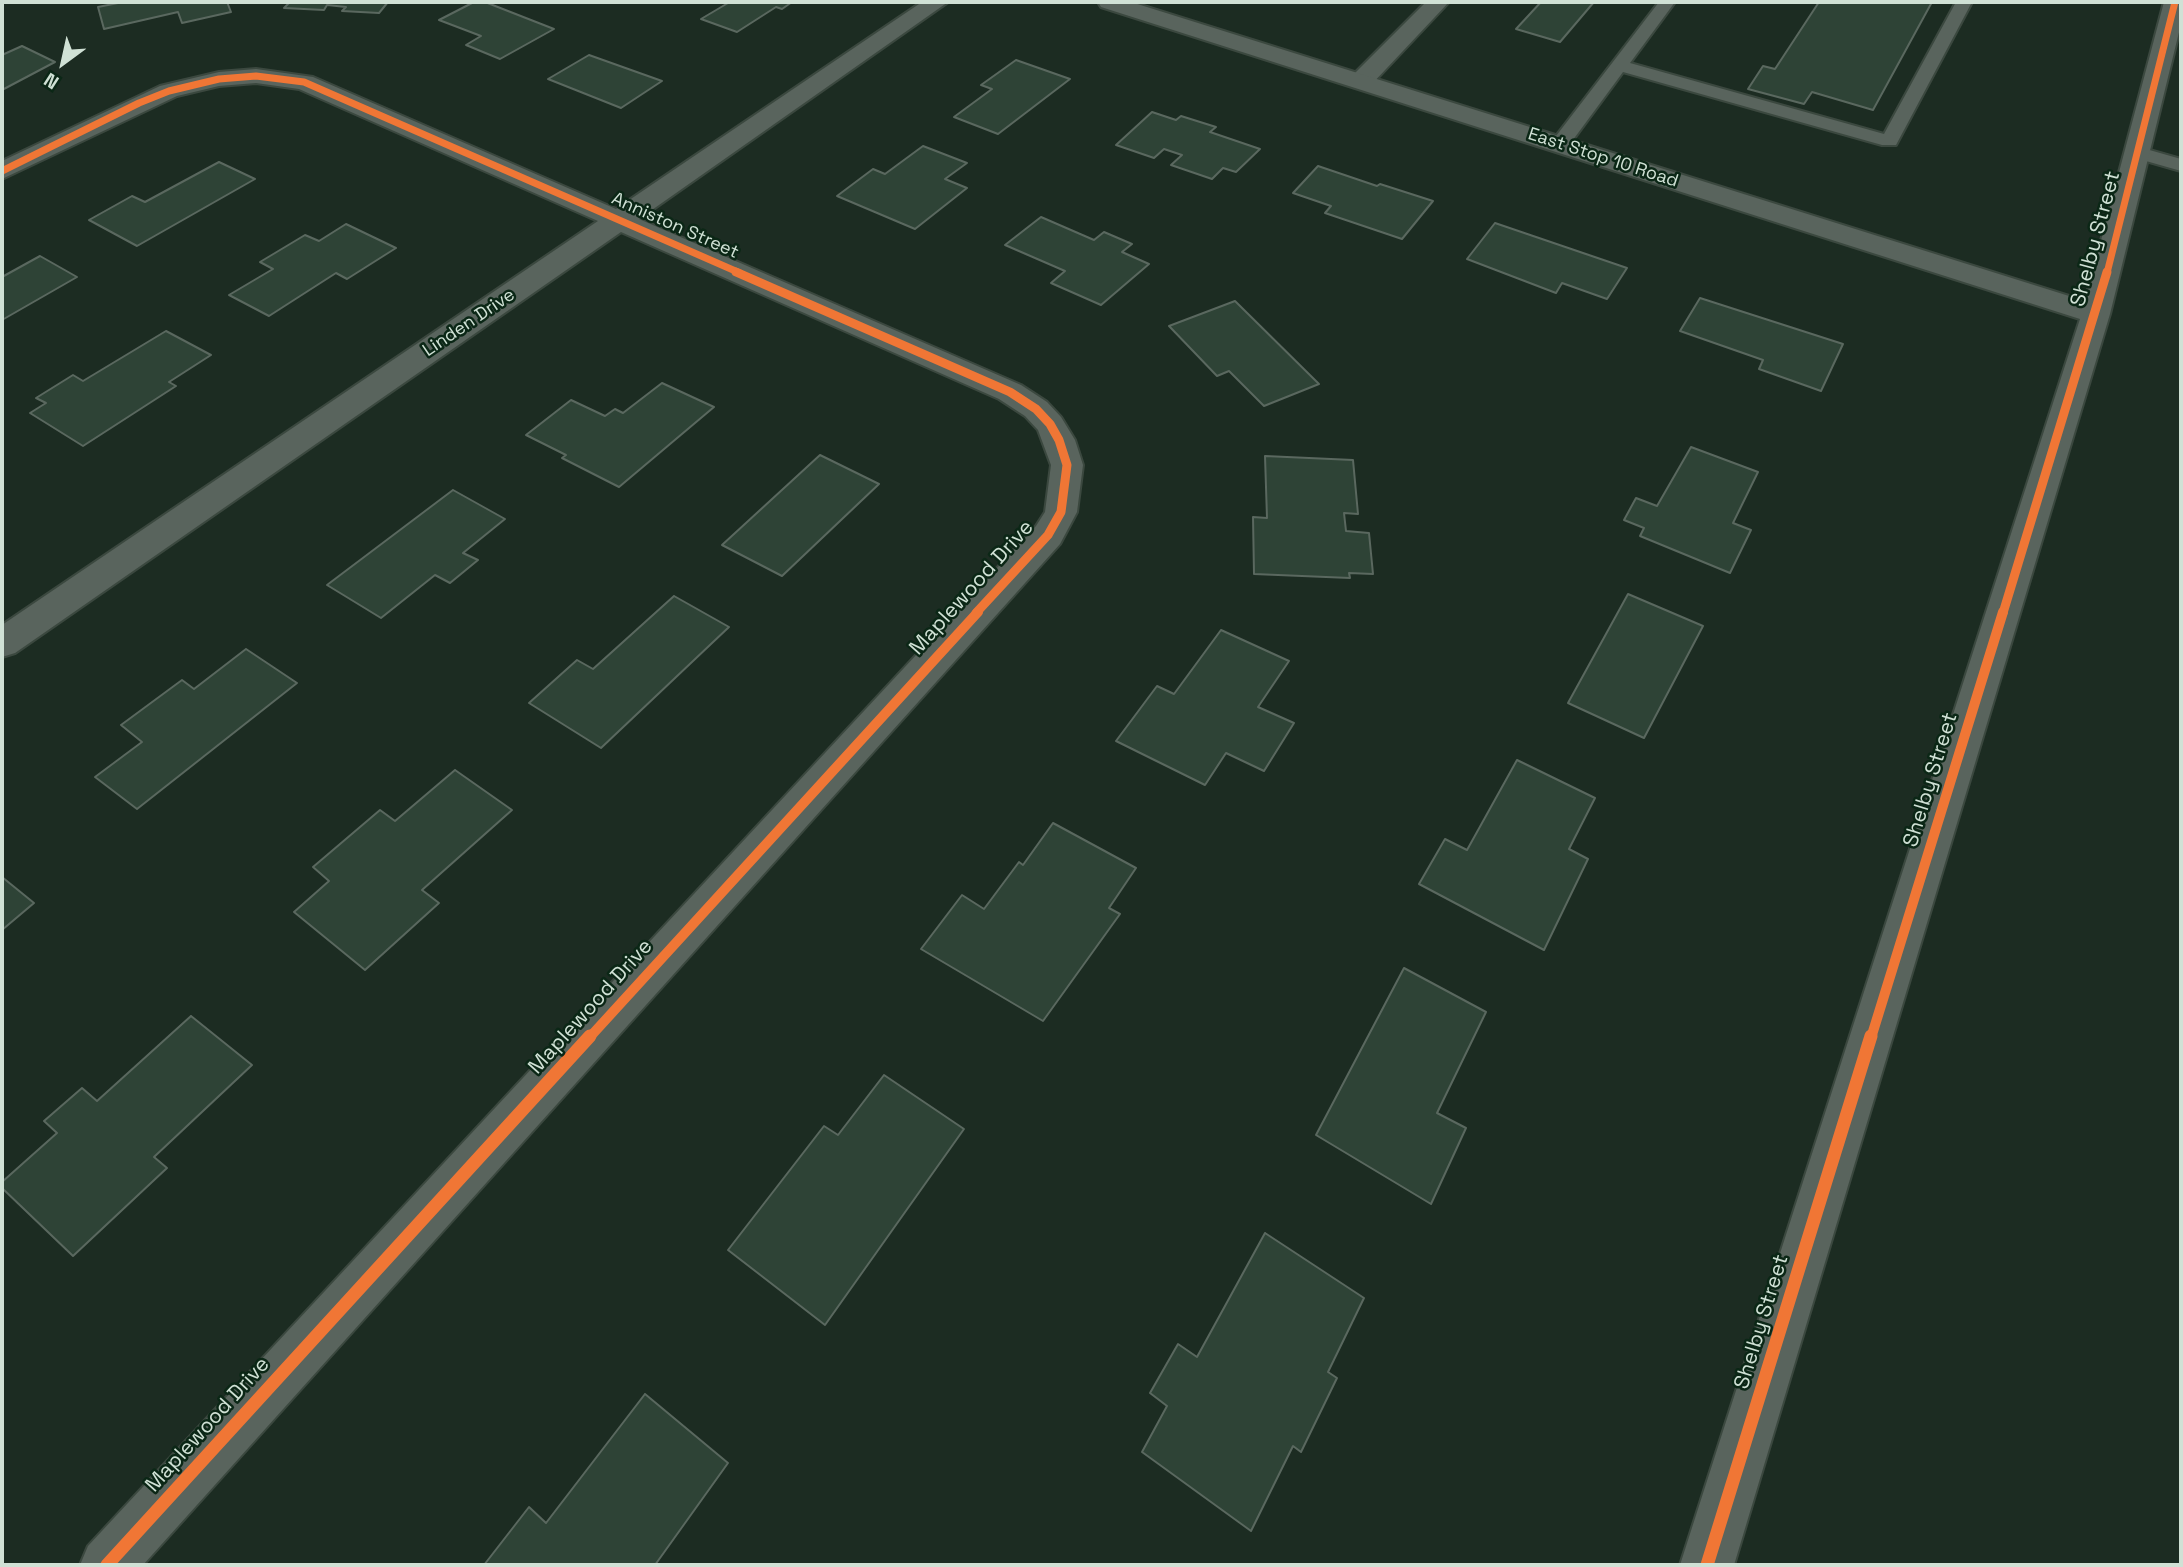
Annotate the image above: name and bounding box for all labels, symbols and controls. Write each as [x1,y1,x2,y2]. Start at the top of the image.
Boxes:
north arrow [28,28,98,98]
text: N [39,67,63,95]
street label: East Stop 10 Road [1525,124,1681,192]
street label: Shelby Street [2066,168,2126,310]
street label: Anniston Street [608,188,742,264]
street label: Linden Drive [419,284,519,362]
street label: Maplewood Drive [905,515,1039,661]
street label: Shelby Street [1899,710,1963,850]
street label: Maplewood Drive [524,934,658,1080]
street label: Shelby Street [1730,1252,1794,1392]
street label: Maplewood Drive [141,1352,275,1498]

